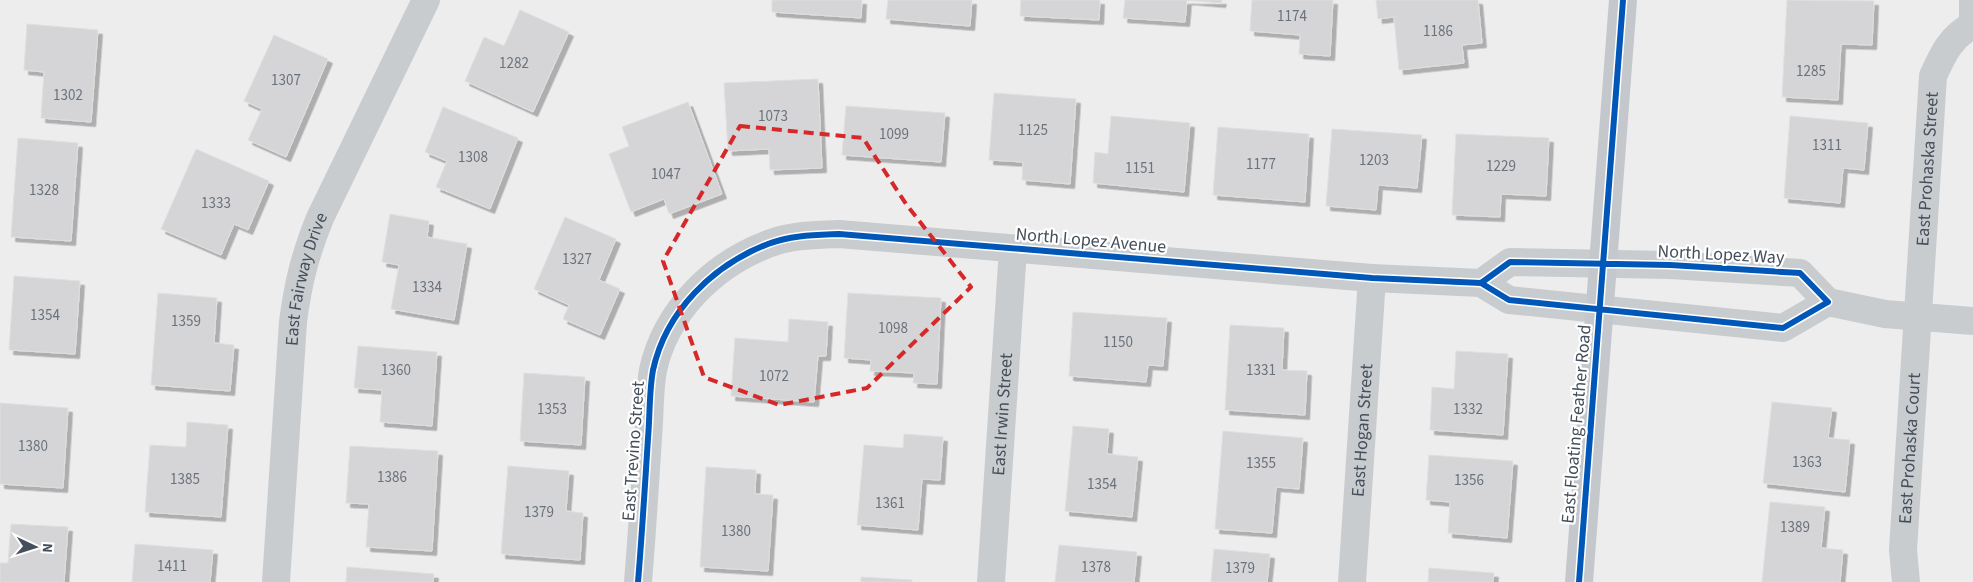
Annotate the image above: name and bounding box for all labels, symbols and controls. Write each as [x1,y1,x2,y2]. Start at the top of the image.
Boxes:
house number: 1174 [1277,6,1307,27]
house number: 1186 [1423,21,1453,42]
house number: 1282 [499,53,529,74]
house number: 1285 [1796,61,1826,82]
house number: 1307 [271,70,301,91]
house number: 1302 [53,85,83,106]
street label: East Prohaska Street [1910,91,1945,247]
house number: 1073 [758,106,788,127]
house number: 1125 [1018,120,1048,141]
house number: 1099 [879,124,909,145]
house number: 1311 [1812,135,1842,156]
house number: 1308 [458,147,488,168]
house number: 1203 [1359,150,1389,171]
house number: 1177 [1246,154,1276,175]
house number: 1229 [1486,156,1516,177]
house number: 1151 [1125,158,1155,179]
house number: 1047 [651,164,681,185]
house number: 1328 [29,180,59,201]
house number: 1333 [201,193,231,214]
street label: East Fairway Drive [279,208,334,347]
street label: North Lopez Avenue [1015,221,1167,260]
street label: North Lopez Way [1657,239,1786,270]
house number: 1327 [562,249,592,270]
house number: 1334 [412,277,442,298]
house number: 1354 [30,305,60,326]
house number: 1359 [171,311,201,332]
house number: 1098 [878,318,908,339]
street label: East Floating Feather Road [1555,323,1598,525]
house number: 1150 [1103,332,1133,353]
street label: East Irwin Street [986,352,1019,476]
house number: 1360 [381,360,411,381]
house number: 1331 [1246,360,1276,381]
street label: East Hogan Street [1346,363,1379,498]
house number: 1072 [759,366,789,387]
street label: East Prohaska Court [1893,372,1927,525]
street label: East Trevino Street [616,380,651,522]
house number: 1353 [537,399,567,420]
house number: 1332 [1453,399,1483,420]
house number: 1380 [18,436,48,457]
house number: 1363 [1792,452,1822,473]
house number: 1355 [1246,453,1276,474]
house number: 1386 [377,467,407,488]
house number: 1385 [170,469,200,490]
house number: 1356 [1454,470,1484,491]
house number: 1354 [1087,474,1117,495]
house number: 1361 [875,493,905,514]
house number: 1379 [524,502,554,523]
house number: 1389 [1780,517,1810,538]
house number: 1380 [721,521,751,542]
north arrow [10,522,60,572]
text: N [37,542,57,553]
house number: 1411 [157,556,187,577]
house number: 1378 [1081,557,1111,578]
house number: 1379 [1225,558,1255,579]

